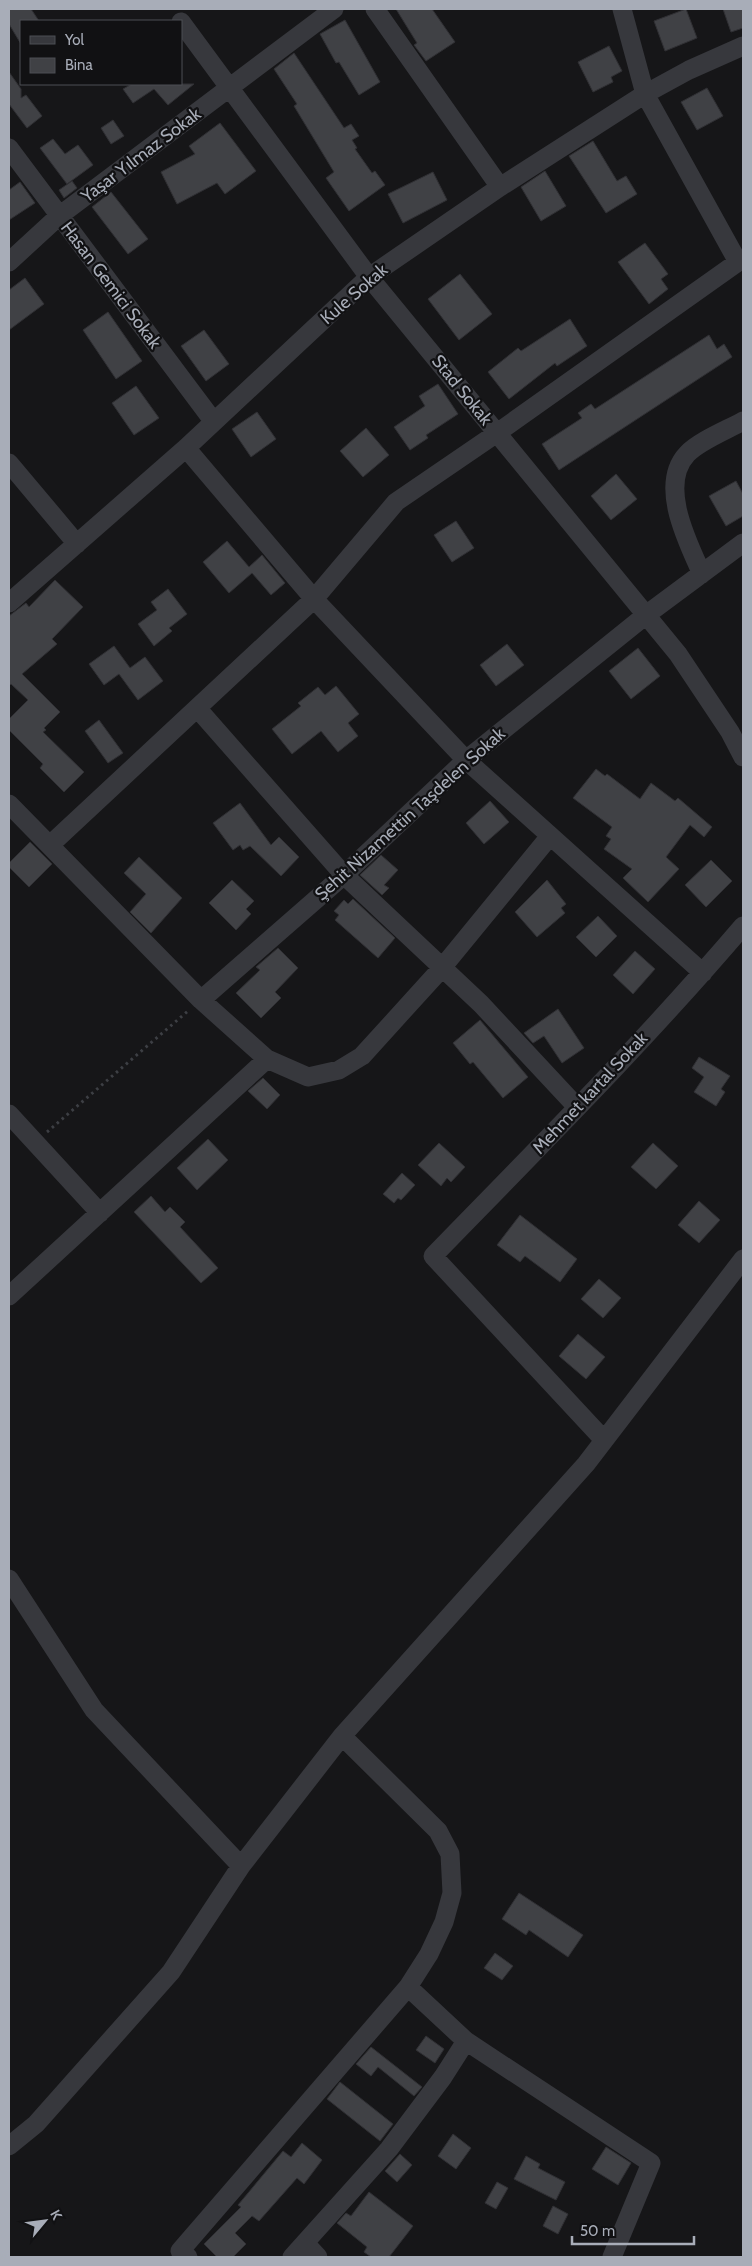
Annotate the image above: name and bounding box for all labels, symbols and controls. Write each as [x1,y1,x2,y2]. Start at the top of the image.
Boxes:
legend [20,20,182,85]
text: Yol [64,31,84,49]
text: Bina [65,56,93,74]
street label: Yaşar Yılmaz Sokak [76,102,206,208]
street label: Hasan Gemici Sokak [56,217,166,354]
street label: Kule Sokak [316,258,393,329]
street label: Stad Sokak [427,350,498,430]
street label: Şehit Nizamettin Taşdelen Sokak [310,722,510,905]
street label: Mehmet kartal Sokak [528,1027,653,1159]
north arrow [20,2196,70,2246]
text: K [46,2206,66,2223]
scale bar [572,2214,694,2246]
text: 50 m [580,2222,615,2240]

